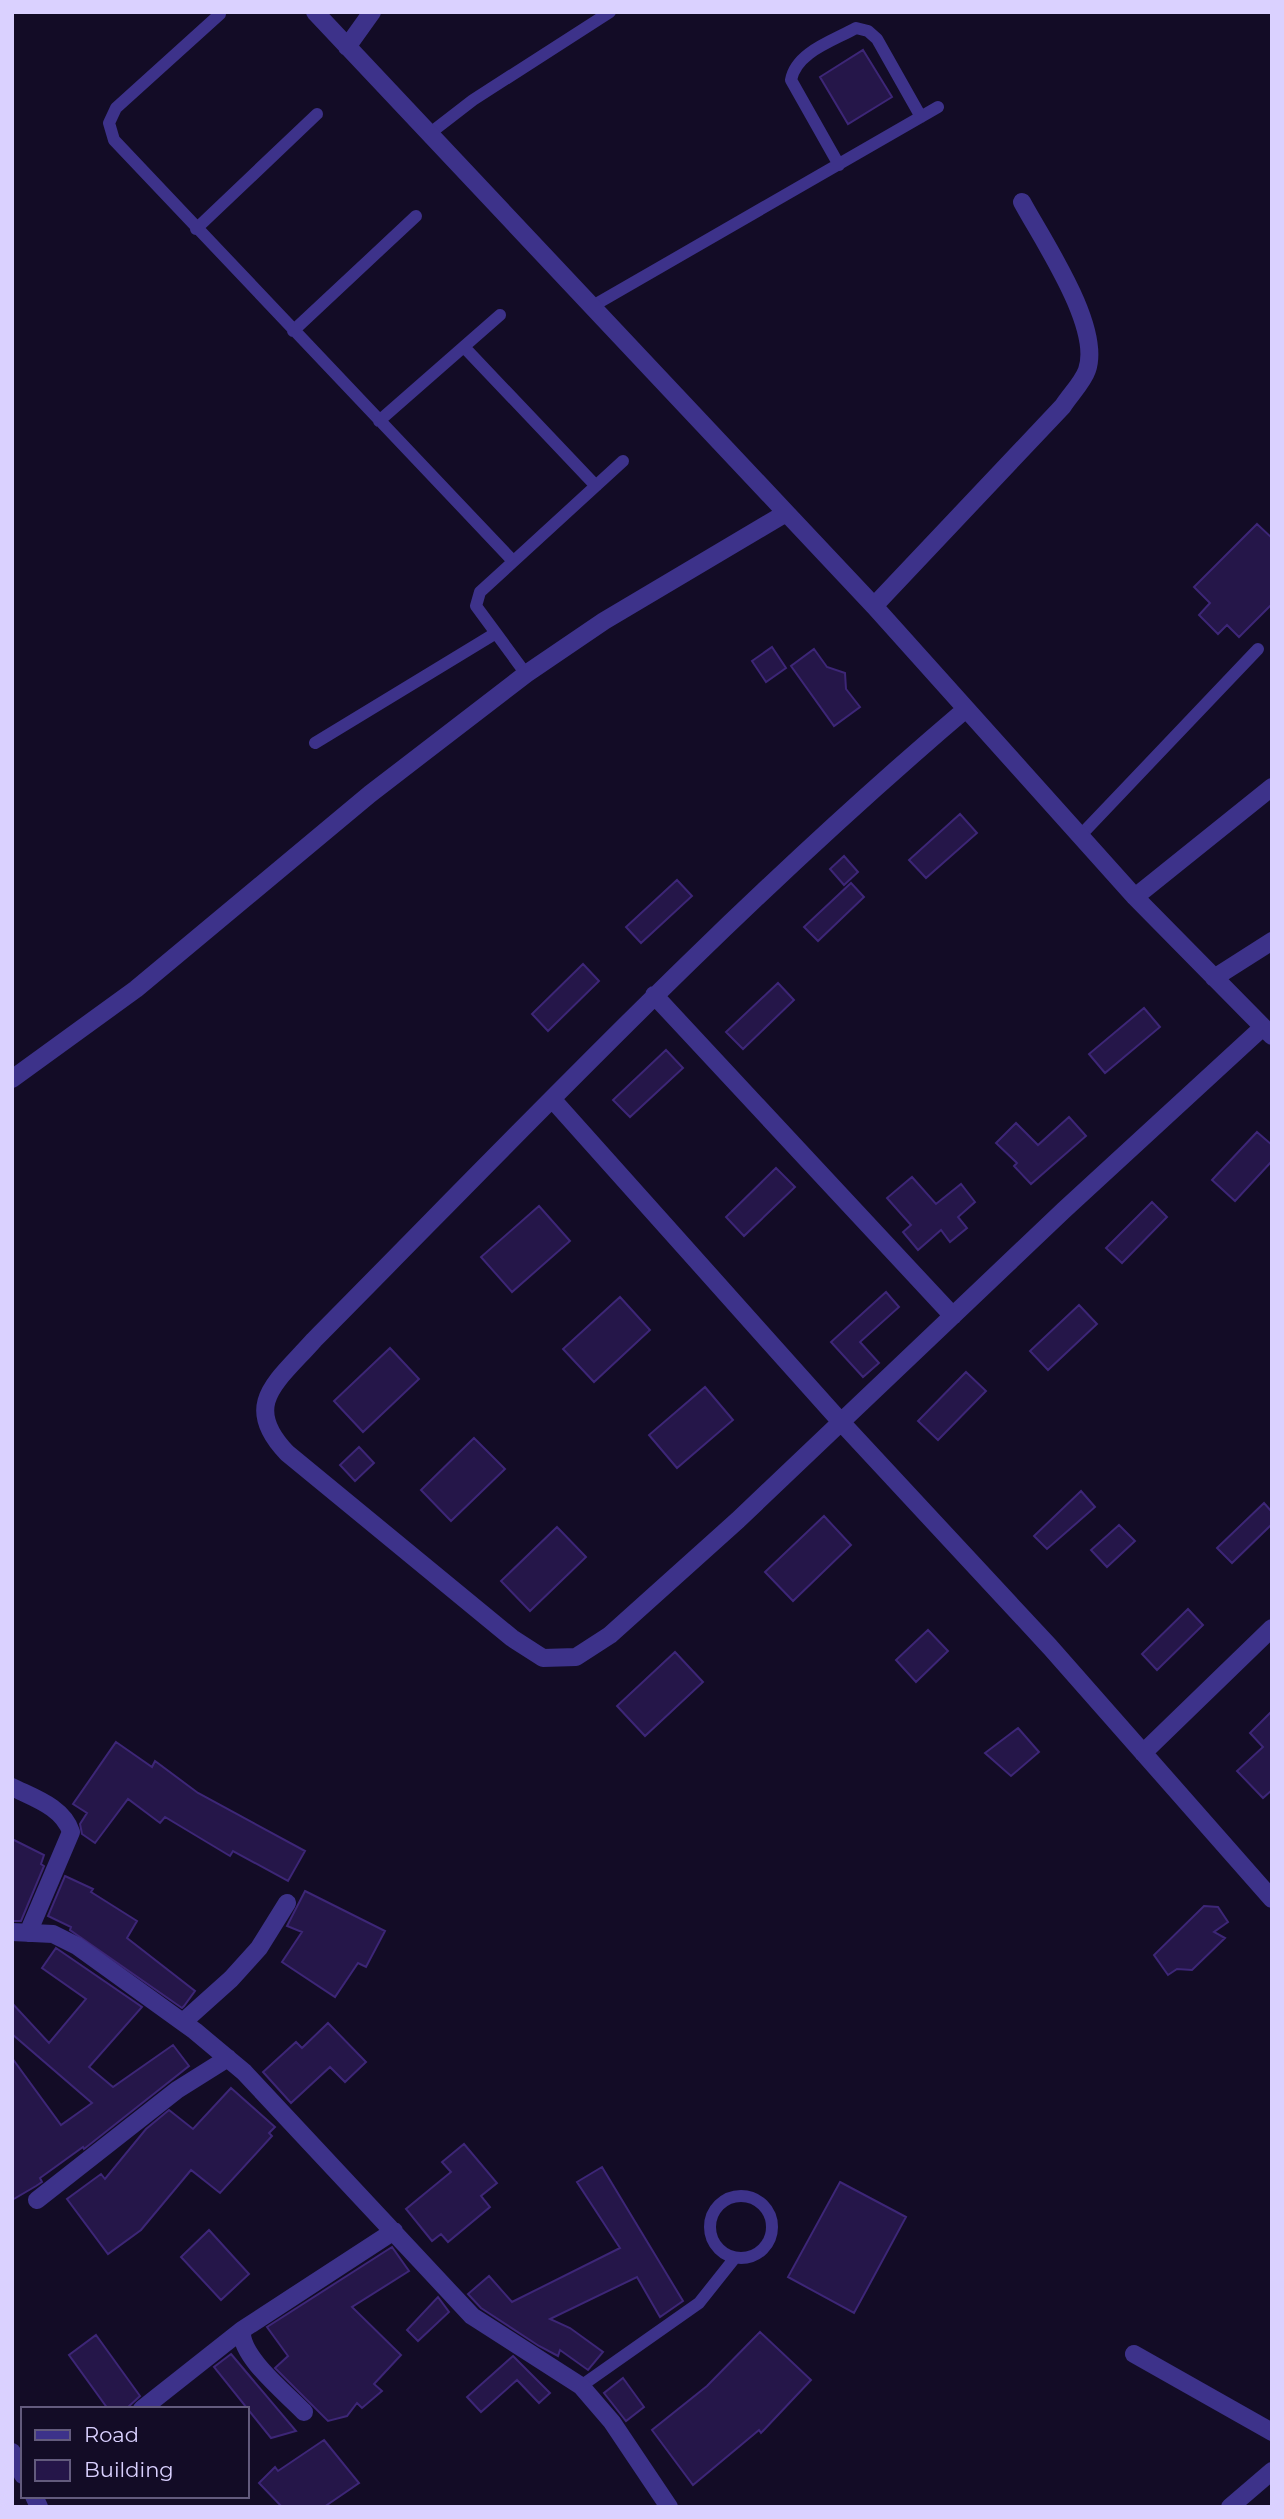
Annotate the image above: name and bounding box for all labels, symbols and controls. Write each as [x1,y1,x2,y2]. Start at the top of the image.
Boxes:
legend [21,2407,248,2498]
text: Road [84,2422,139,2447]
text: Building [84,2457,174,2482]

